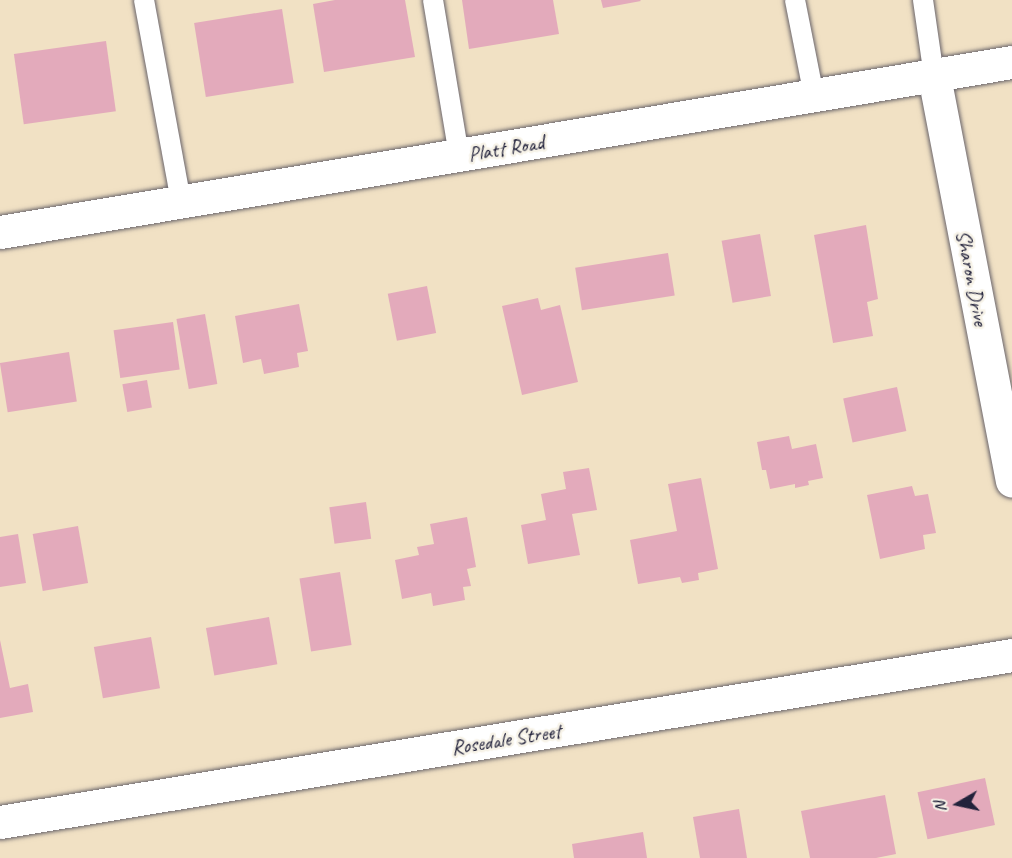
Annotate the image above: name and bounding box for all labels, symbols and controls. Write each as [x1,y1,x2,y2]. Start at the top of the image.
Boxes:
street label: Platt Road [466,129,546,167]
street label: Sharon Drive [950,228,994,328]
street label: Rosedale Street [449,718,563,760]
north arrow [928,774,988,834]
text: N [930,800,951,813]

